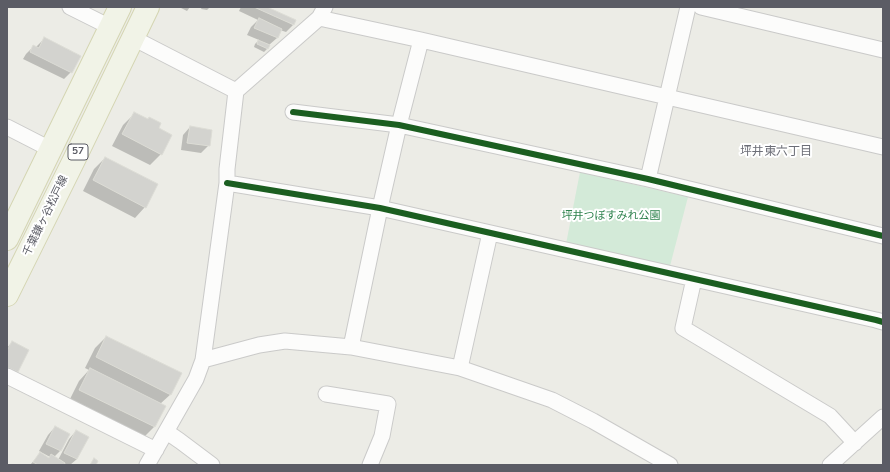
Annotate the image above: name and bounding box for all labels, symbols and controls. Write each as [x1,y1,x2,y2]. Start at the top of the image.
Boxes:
road number: 57 [68,144,88,160]
district label: 坪井東六丁目 [740,145,812,159]
street label: 千葉鎌ヶ谷松戸線 [21,174,71,258]
park label: 坪井つぼすみれ公園 [562,209,660,223]

